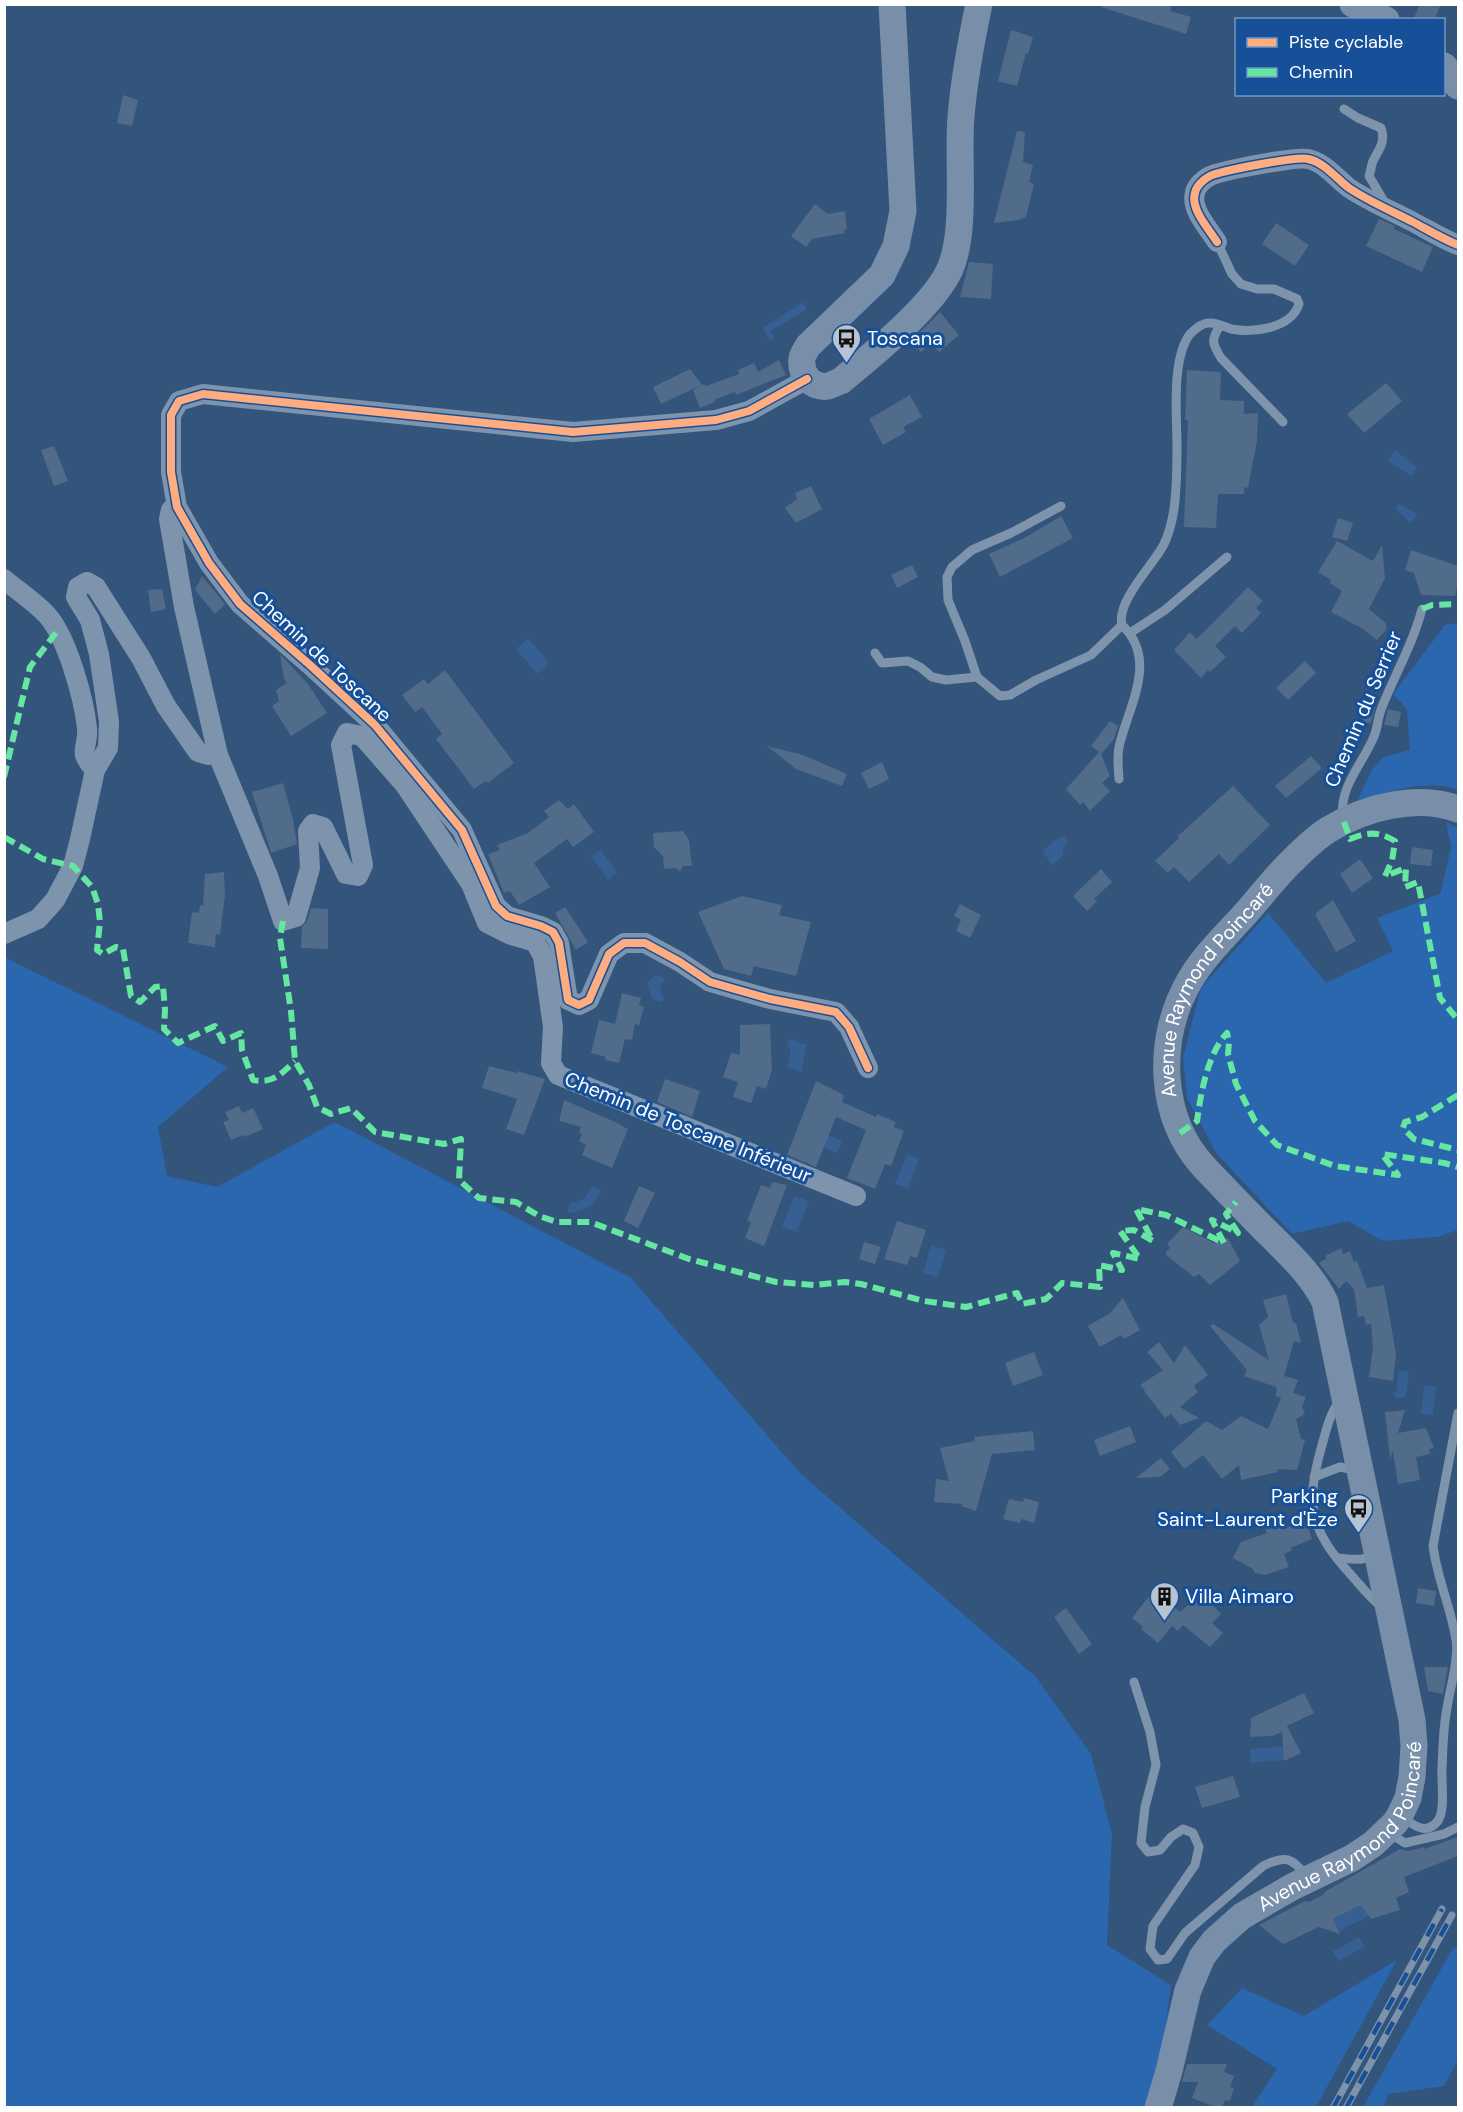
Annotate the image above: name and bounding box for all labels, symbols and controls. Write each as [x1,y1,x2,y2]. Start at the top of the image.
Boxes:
legend [1235,18,1445,96]
text: Piste cyclable [1289,30,1403,54]
text: Chemin [1289,60,1353,84]
bus stop icon: Toscana [830,322,862,364]
place label: Toscana [867,325,943,351]
street label: Chemin de Toscane [246,584,398,728]
street label: Chemin du Serrier [1318,627,1408,791]
street label: Avenue Raymond Poincaré [1154,877,1279,1100]
street label: Chemin de Toscane Inférieur [561,1066,815,1188]
place label: Parking Saint-Laurent d'Èze [1157,1483,1338,1532]
bus stop icon: Parking Saint-Laurent d'Èze [1343,1492,1375,1534]
building icon: Villa Aimaro [1148,1580,1180,1622]
place label: Villa Aimaro [1185,1583,1294,1609]
street label: Avenue Raymond Poincaré [1253,1740,1427,1917]

